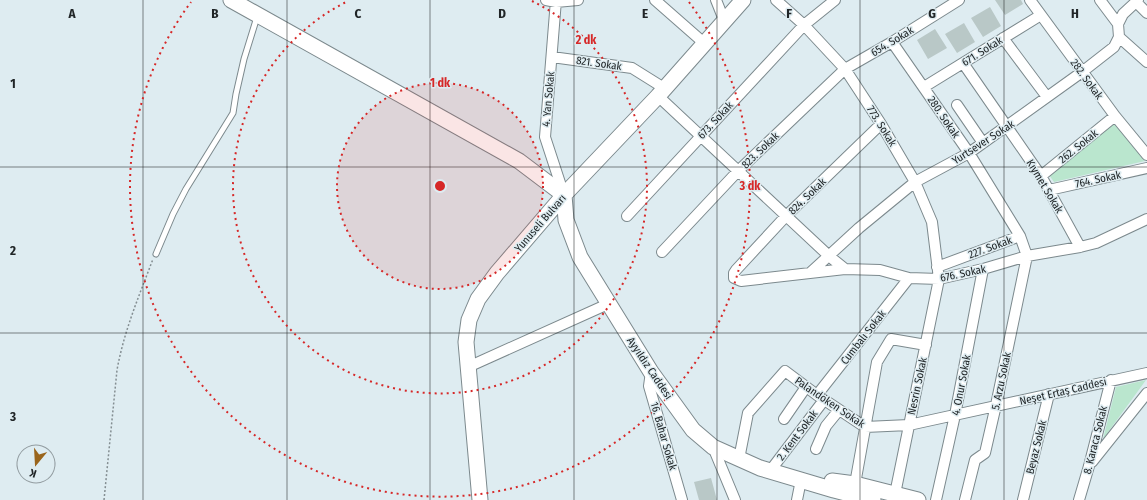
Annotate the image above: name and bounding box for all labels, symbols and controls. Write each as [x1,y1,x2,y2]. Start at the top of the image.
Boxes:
text: A [67,6,76,21]
text: B [211,6,219,21]
text: C [355,6,362,21]
text: D [498,6,506,21]
text: E [642,6,648,21]
text: F [786,6,792,21]
text: G [928,6,936,21]
text: H [1071,6,1079,21]
street label: 654. Sokak [869,23,917,59]
text: 2 dk [575,33,597,47]
street label: 671. Sokak [960,33,1006,69]
street label: 821. Sokak [575,54,623,73]
street label: 282. Sokak [1068,57,1106,103]
street label: 4. Yan Sokak [540,70,557,127]
text: 1 [10,76,16,91]
text: 1 dk [430,76,451,90]
street label: 280. Sokak [925,94,963,141]
street label: 673. Sokak [695,98,736,142]
street label: 773. Sokak [864,104,900,150]
street label: Yurtsever Sokak [950,117,1018,167]
street label: 262. Sokak [1056,126,1101,166]
street label: 823. Sokak [739,129,782,171]
street label: Kıymet Sokak [1023,157,1066,216]
street label: 764. Sokak [1074,168,1123,191]
street label: 824. Sokak [786,175,829,217]
centre of rings [433,179,447,193]
text: 3 dk [739,179,761,193]
street label: Yunuseli Bulvarı [512,192,569,255]
street label: 227. Sokak [966,233,1015,261]
text: 2 [9,243,16,258]
street label: 676. Sokak [939,262,988,285]
street label: Cumbalı Sokak [838,307,889,367]
street label: Ayyıldız Caddesi [624,335,675,402]
street label: 5. Arzu Sokak [989,350,1014,411]
street label: 4. Onur Sokak [949,353,974,417]
street label: Nesrin Sokak [905,355,930,416]
street label: Palandöken Sokak [792,374,868,431]
street label: Neşet Ertaş Caddesi [1018,375,1108,408]
street label: 16. Bahar Sokak [648,401,680,473]
street label: 8. Karaca Sokak [1081,404,1110,476]
street label: 2. Kent Sokak [774,407,821,463]
text: 3 [9,409,16,424]
street label: Beyaz Sokak [1024,418,1050,475]
north arrow [16,444,56,484]
text: K [27,466,38,480]

